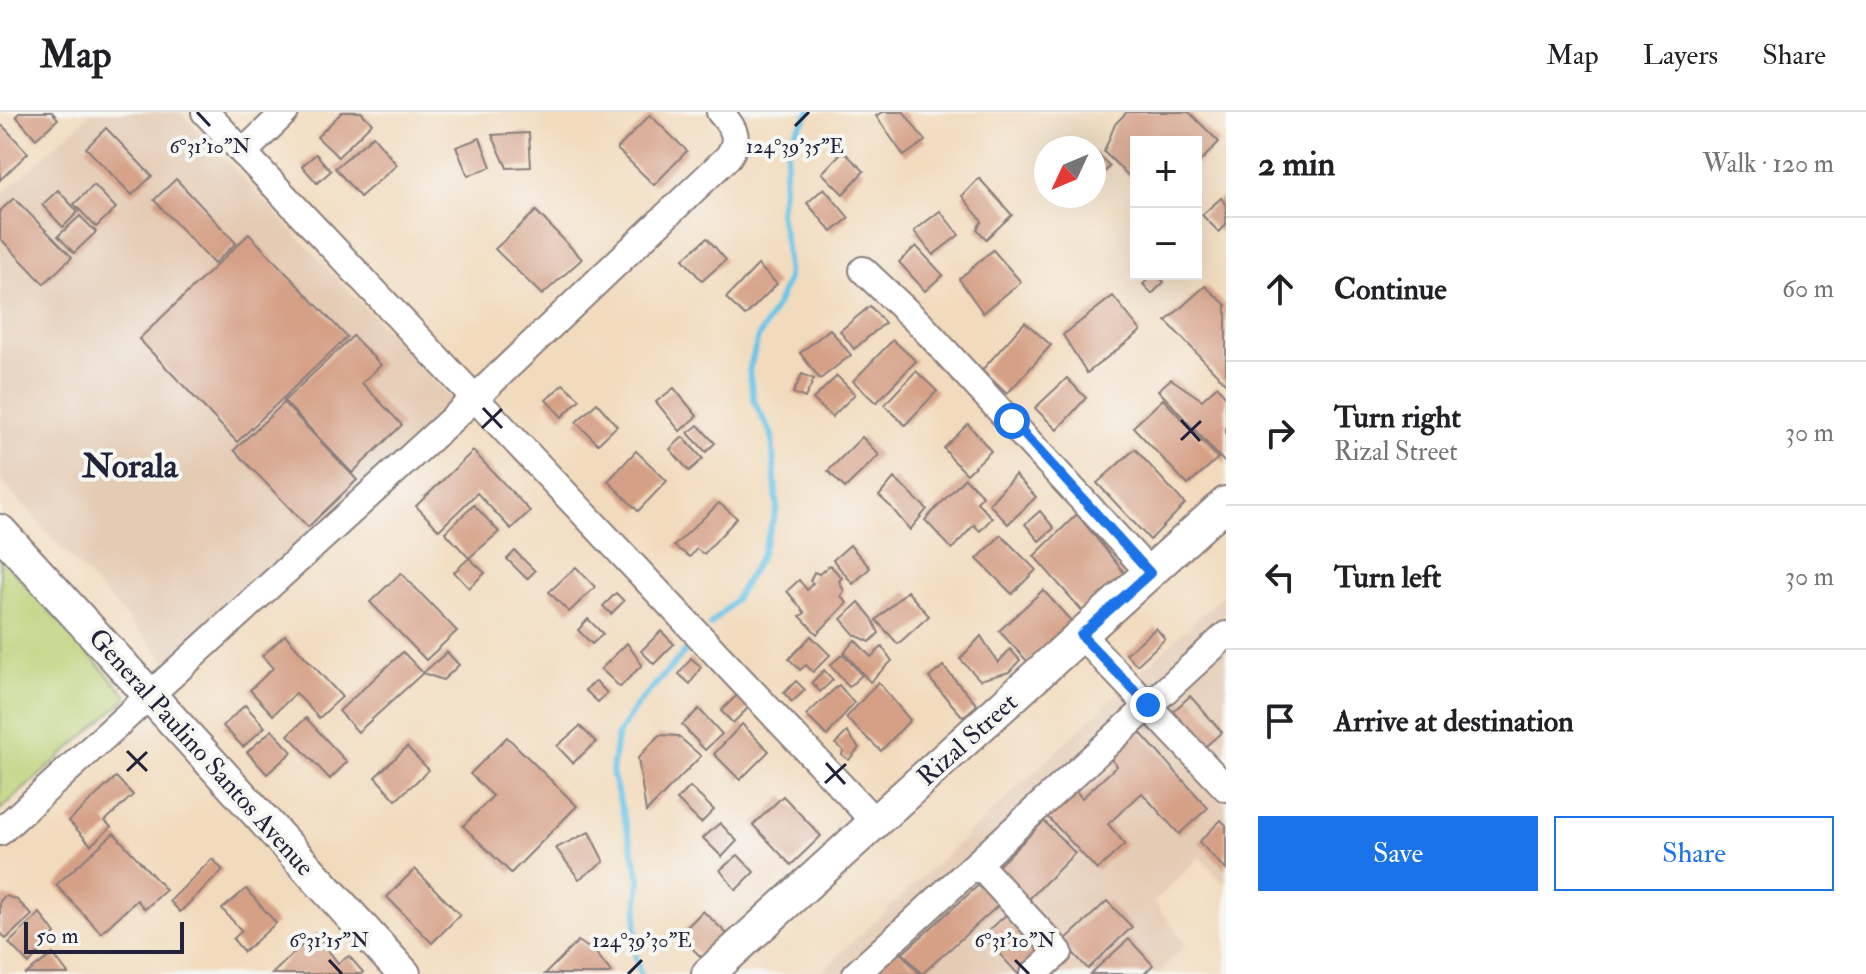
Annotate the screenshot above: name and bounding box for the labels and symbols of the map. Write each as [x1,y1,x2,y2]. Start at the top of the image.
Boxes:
text: 6°31'10"N [170,134,251,159]
text: 124°39'35"E [746,134,844,159]
north arrow [1034,136,1106,208]
route start [994,403,1030,439]
district label: Norala [81,445,179,488]
street label: General Paulino Santos Avenue [82,622,321,883]
street label: Rizal Street [911,686,1024,793]
route end [1130,687,1166,723]
scale bar [24,918,184,954]
text: 6°31'15"N [289,928,369,953]
text: 124°39'30"E [592,928,692,953]
text: 6°31'10"N [975,928,1056,953]

